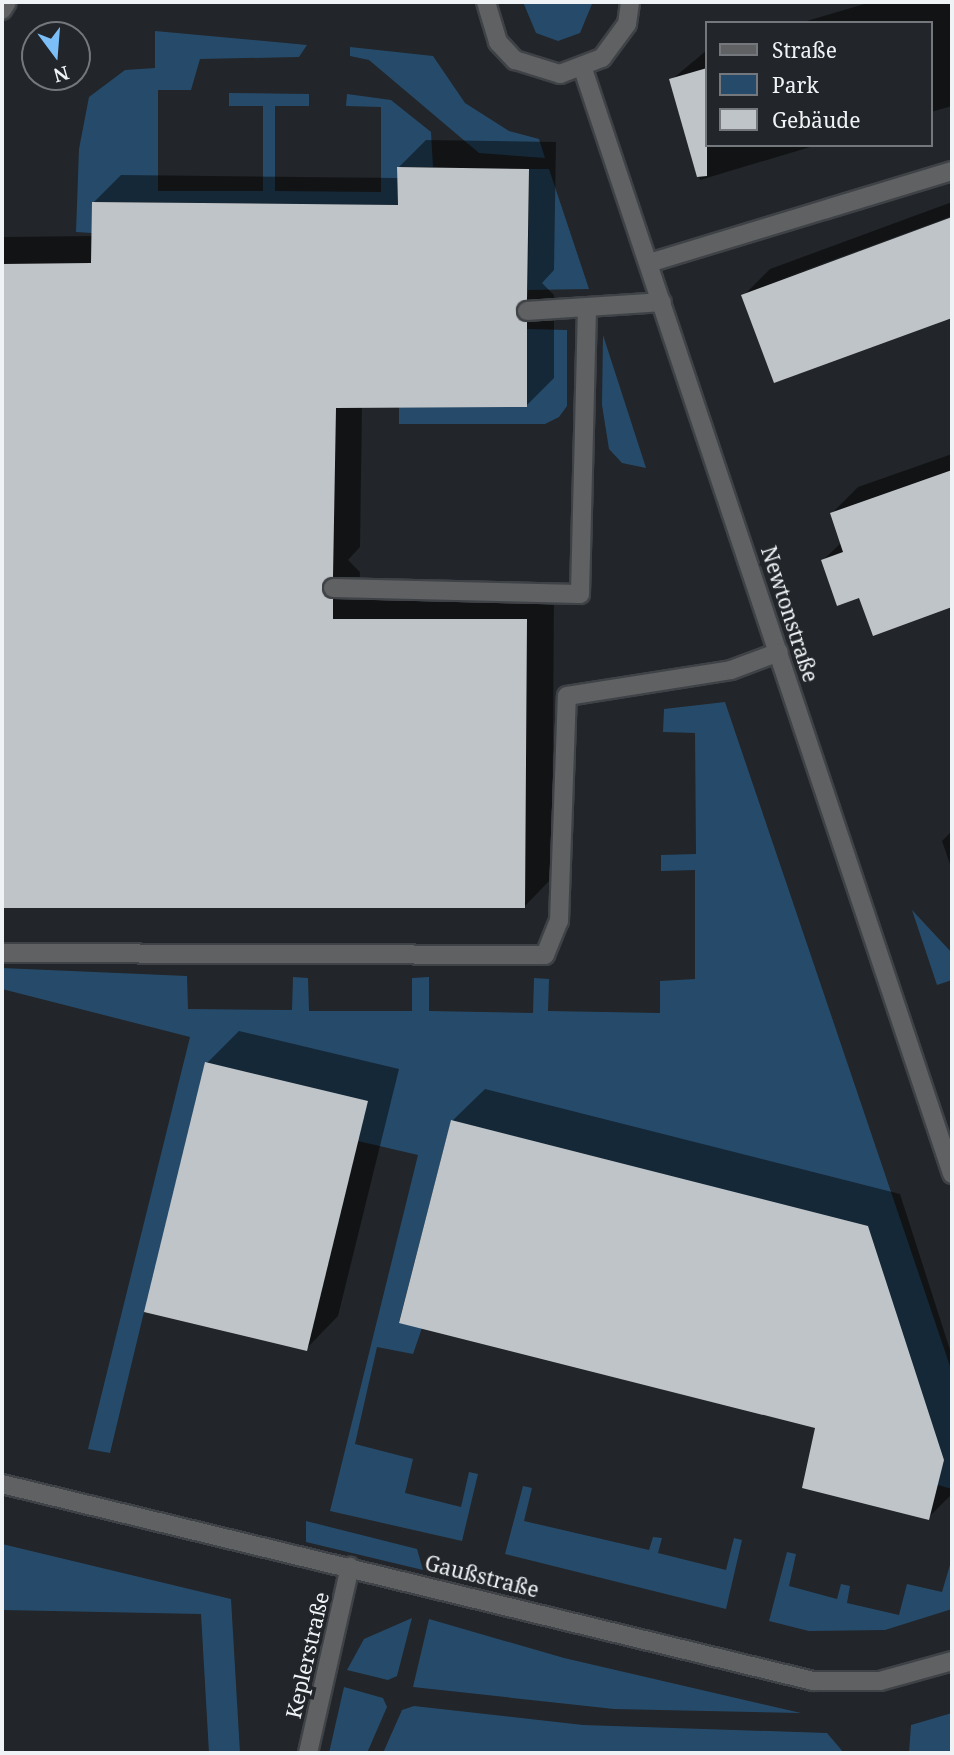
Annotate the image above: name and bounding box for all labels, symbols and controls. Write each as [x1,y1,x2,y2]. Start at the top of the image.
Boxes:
north arrow [21,21,91,91]
legend [706,21,933,147]
text: Straße [772,36,837,64]
text: N [50,60,72,89]
text: Park [772,71,819,99]
text: Gebäude [772,106,860,134]
street label: Newtonstraße [756,543,824,685]
street label: Gaußstraße [422,1550,542,1602]
street label: Keplerstraße [280,1589,334,1721]

